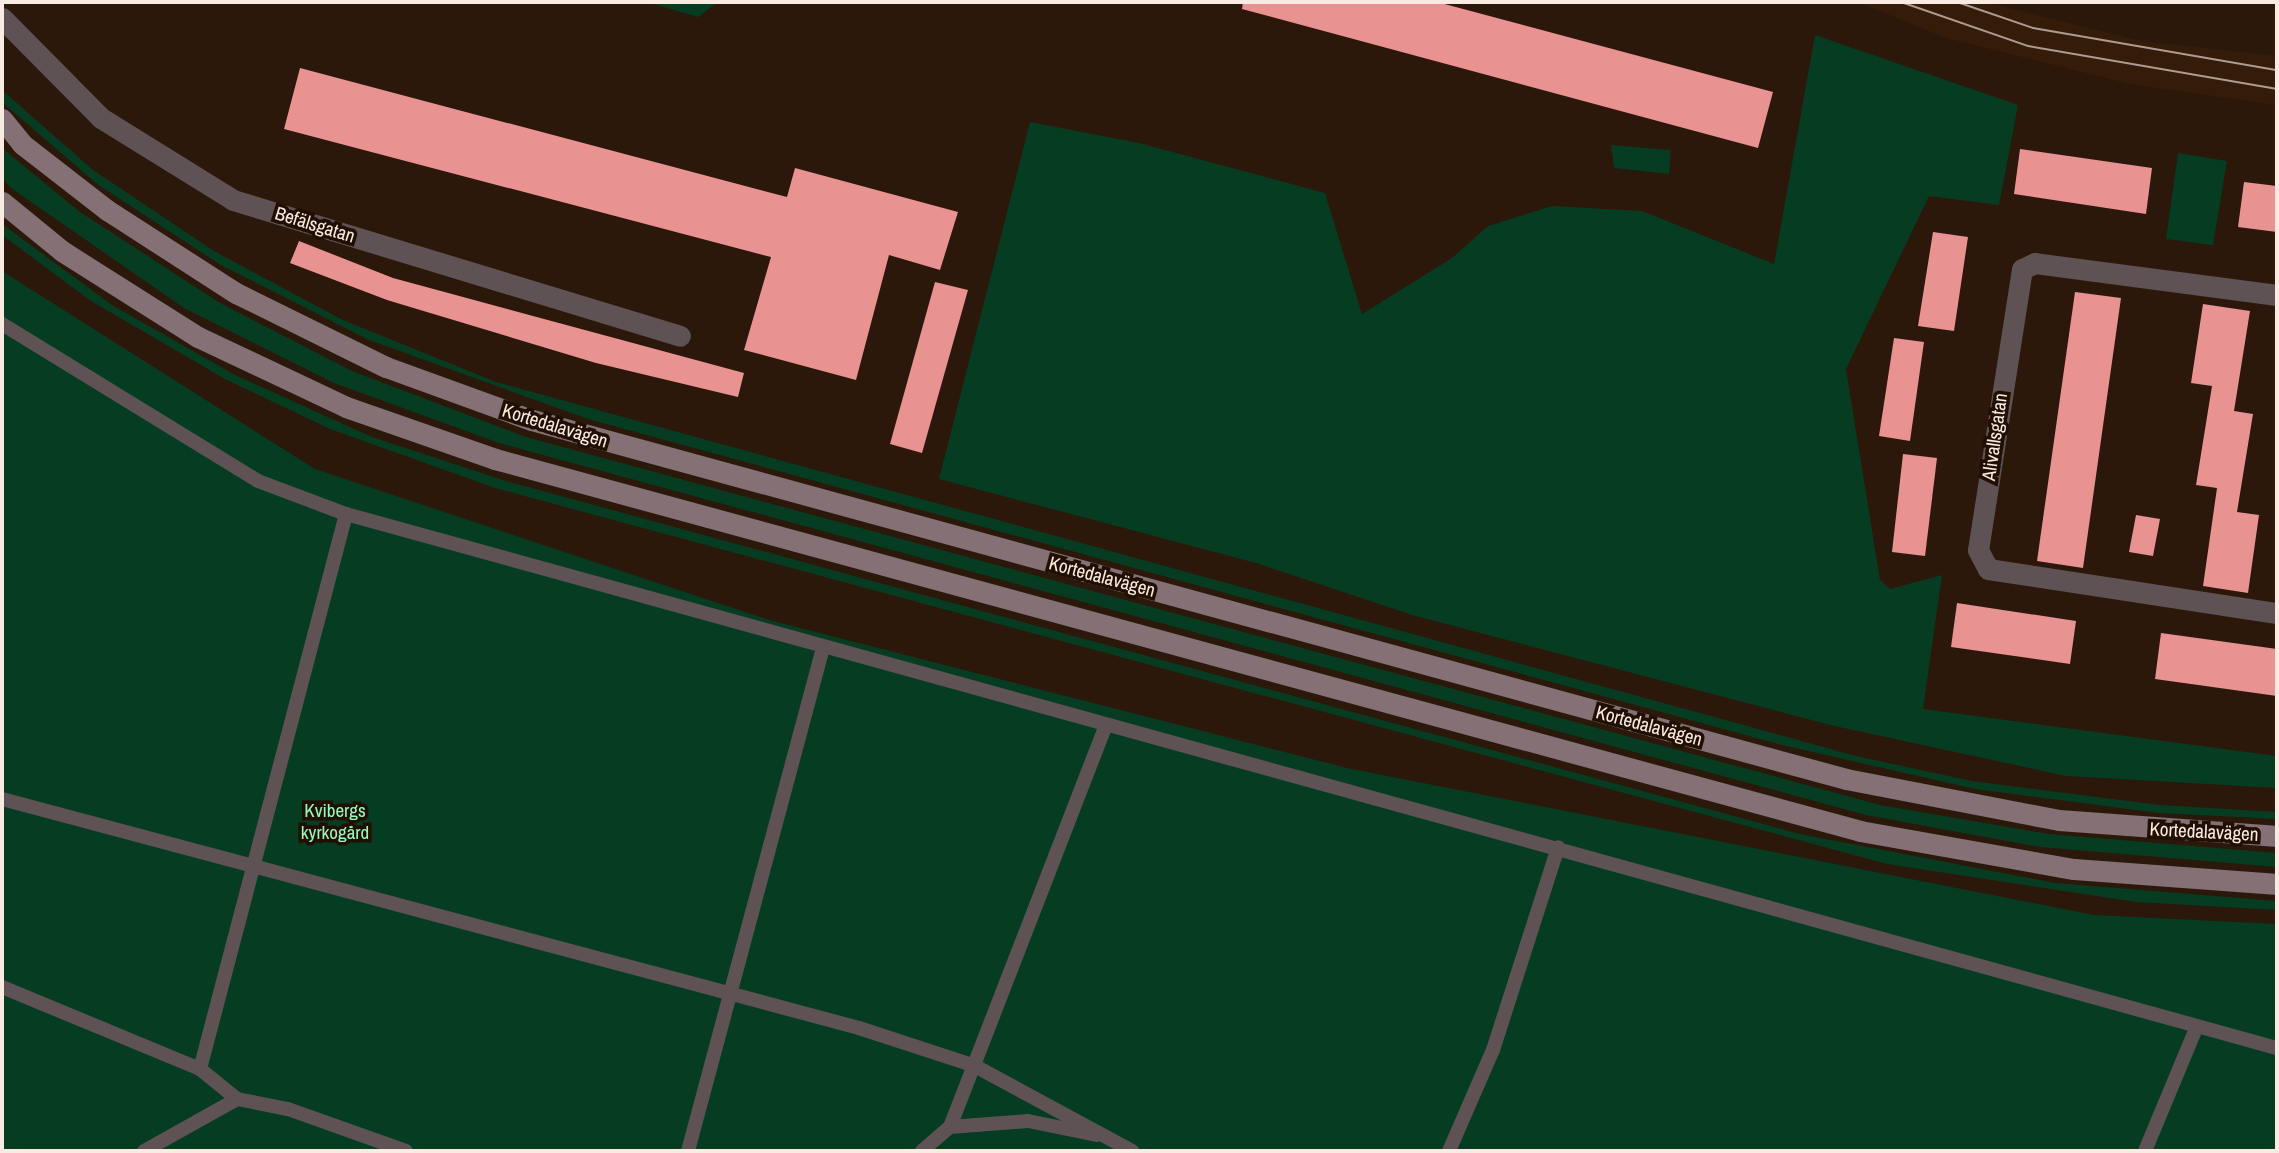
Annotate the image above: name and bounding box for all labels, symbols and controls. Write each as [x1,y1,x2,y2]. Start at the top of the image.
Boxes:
street label: Befälsgatan [272,202,358,248]
street label: Alivallsgatan [1978,392,2012,482]
street label: Kortedalavägen [499,399,611,453]
street label: Kortedalavägen [1046,552,1158,602]
street label: Kortedalavägen [1593,701,1705,751]
park label: Kvibergs kyrkogård [301,800,369,844]
street label: Kortedalavägen [2149,818,2259,846]

